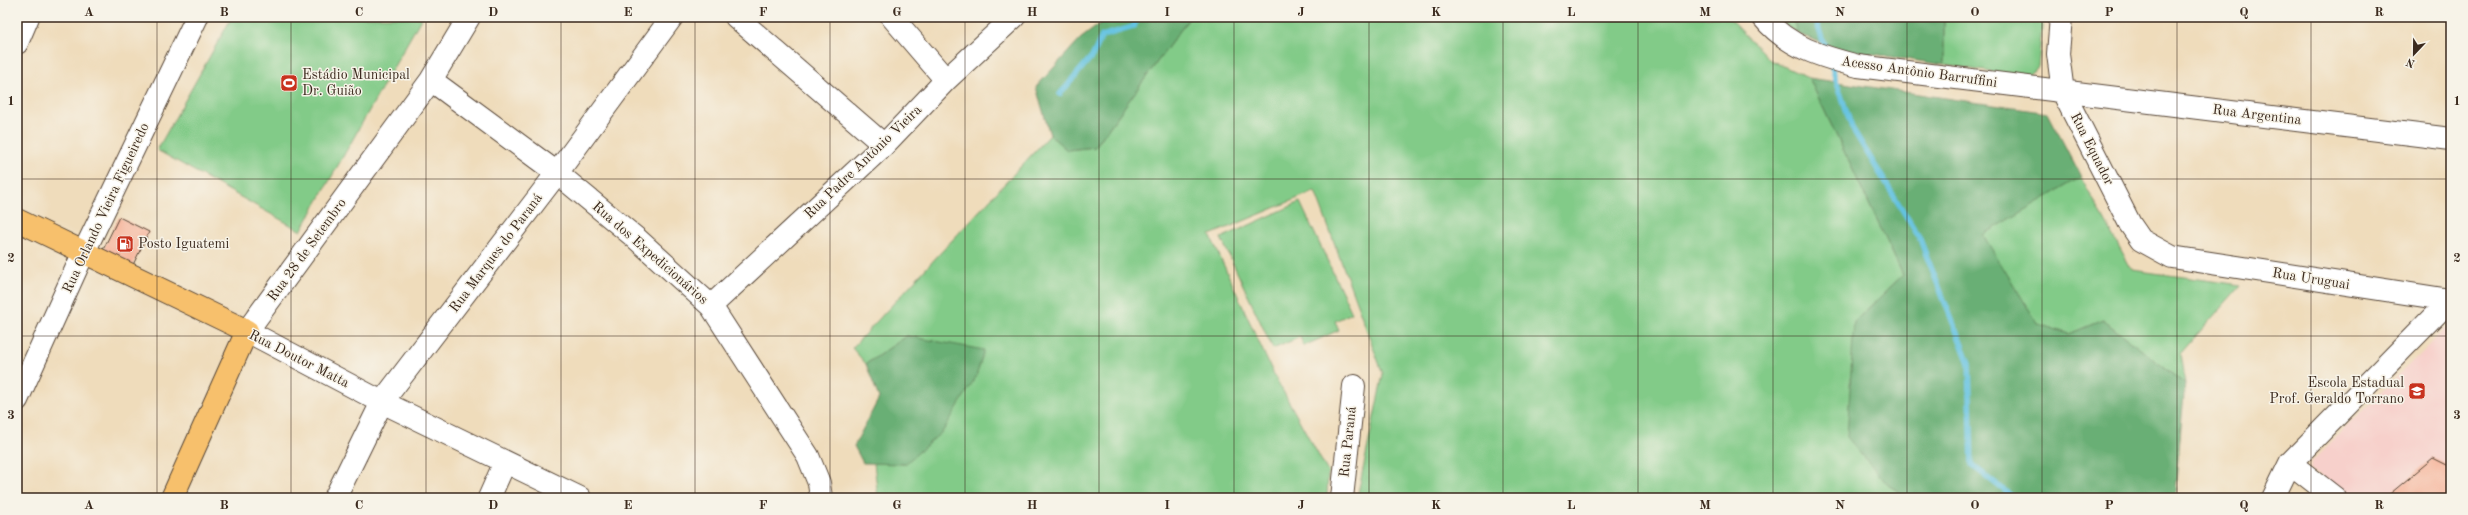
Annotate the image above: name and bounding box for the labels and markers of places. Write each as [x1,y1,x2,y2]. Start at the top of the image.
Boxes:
place label: Estádio Municipal Dr. Guião [302,68,410,98]
sports icon: Estádio Municipal Dr. Guião [279,73,299,93]
fuel station icon: Posto Iguatemi [115,234,135,254]
place label: Posto Iguatemi [138,237,229,251]
place label: Escola Estadual Prof. Geraldo Torrano [2269,376,2404,406]
school or university icon: Escola Estadual Prof. Geraldo Torrano [2407,381,2427,401]

